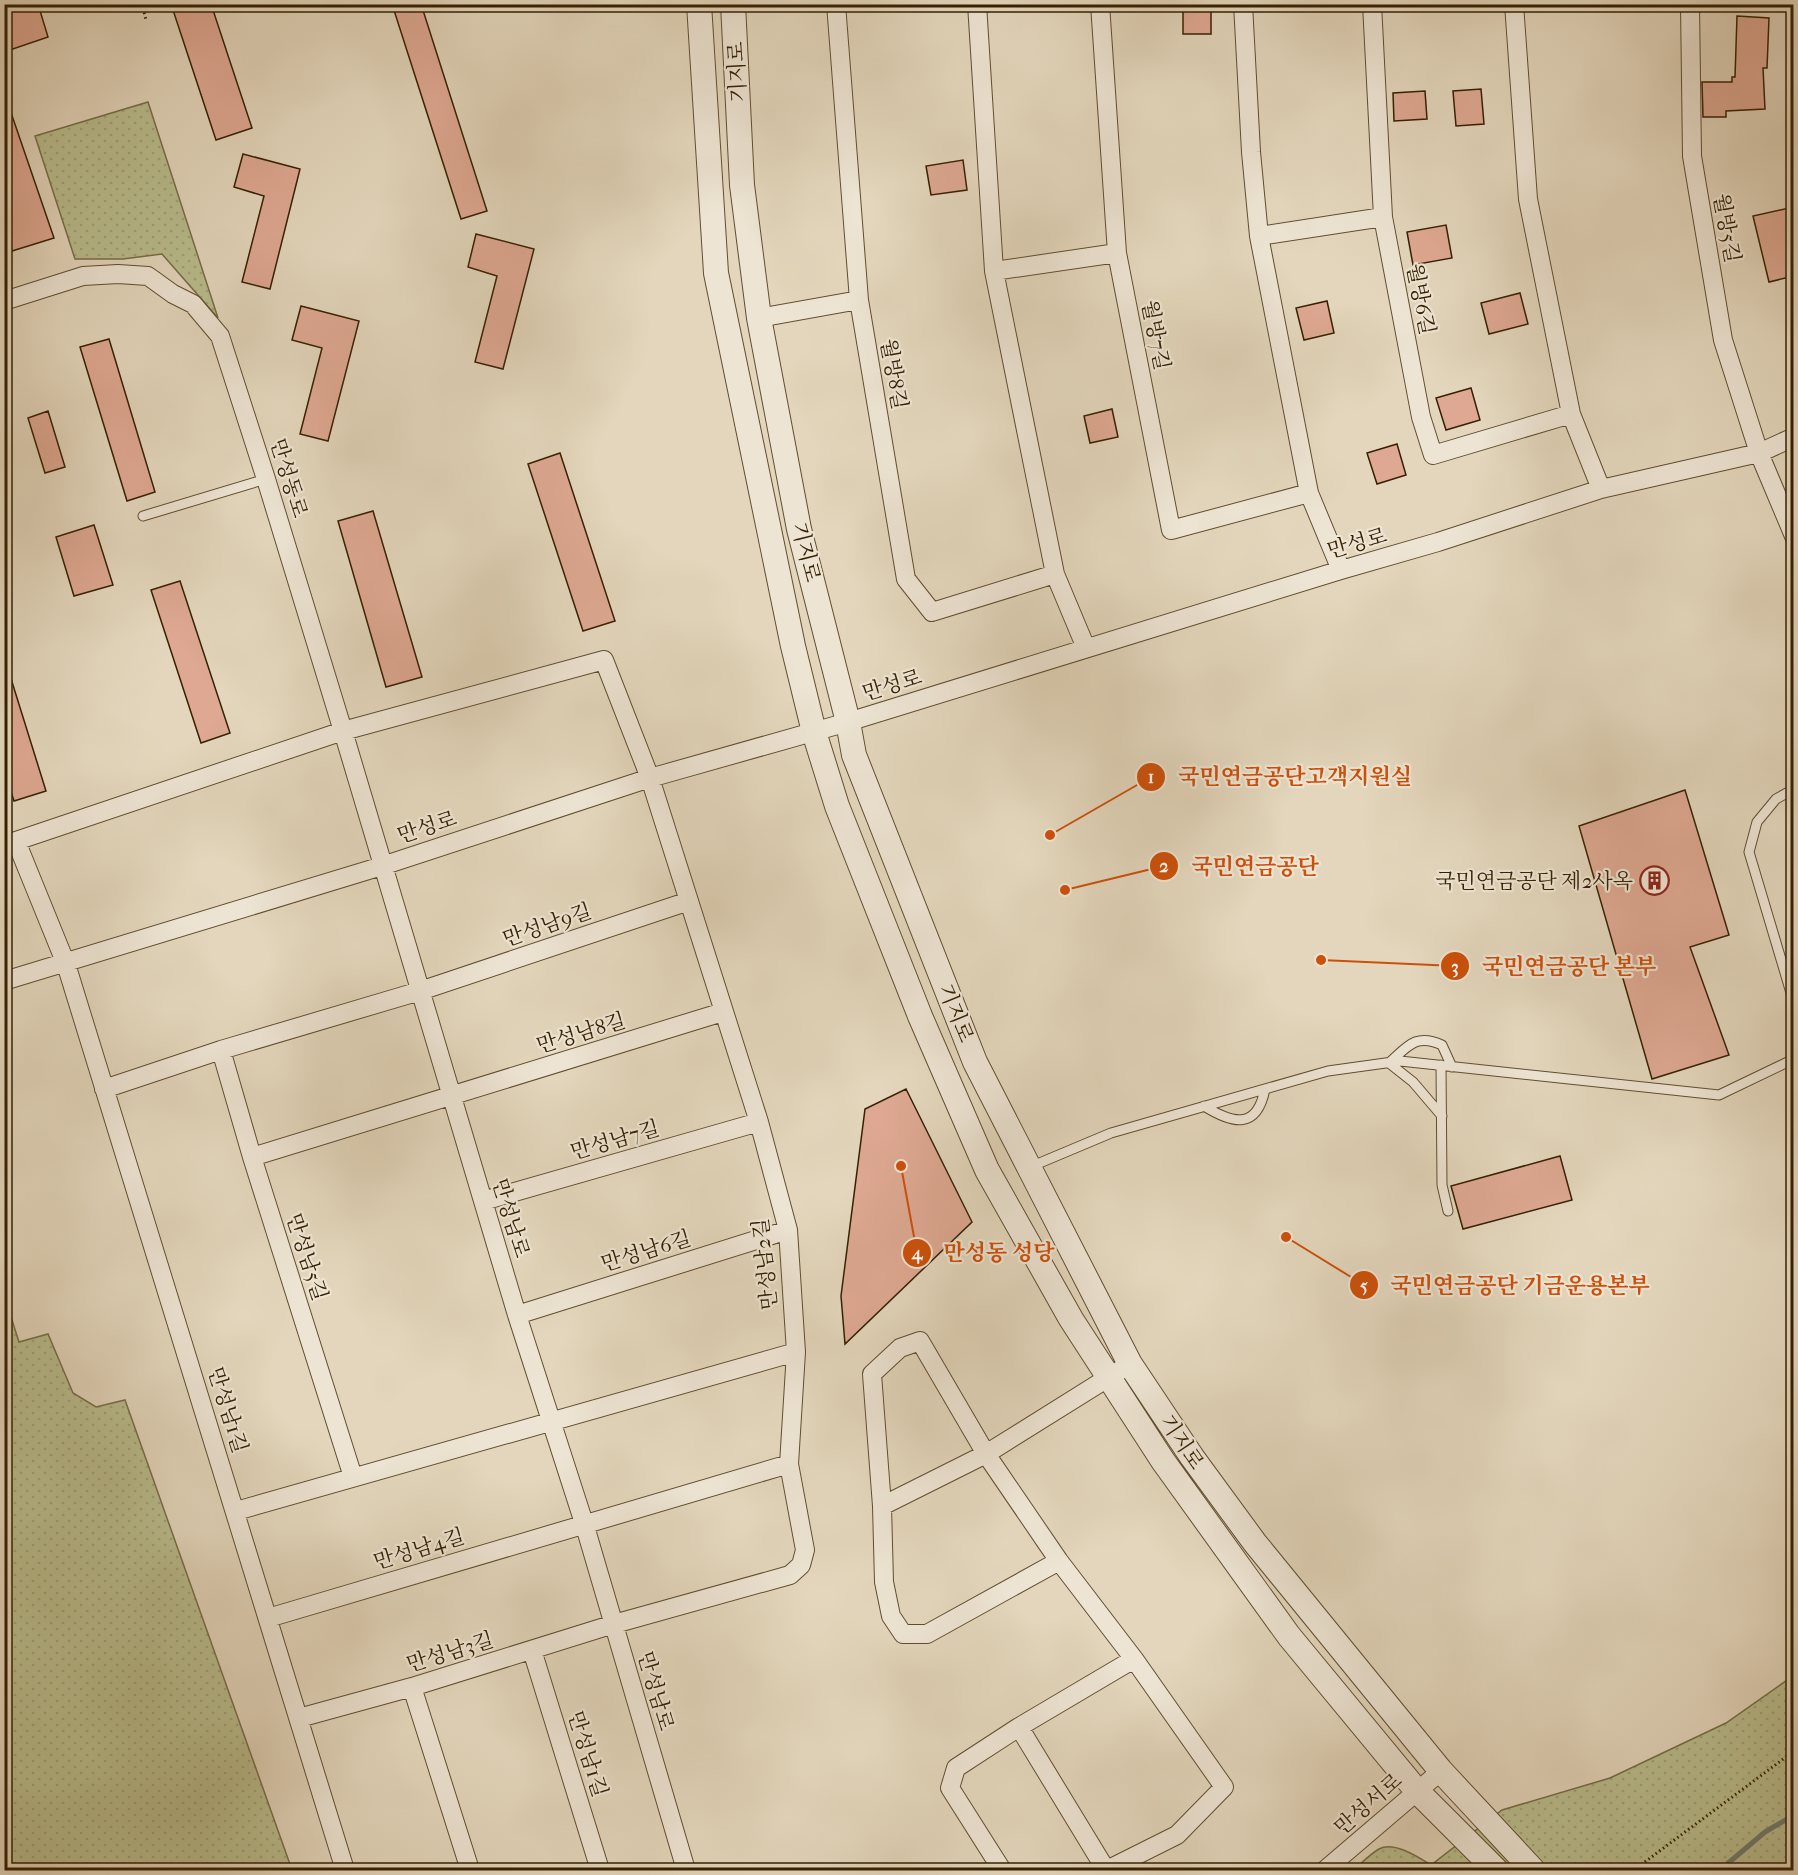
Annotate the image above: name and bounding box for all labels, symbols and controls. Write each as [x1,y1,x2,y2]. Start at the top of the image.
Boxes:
street label: 기지로 [723,41,751,103]
street label: 월방5길 [1709,191,1745,265]
street label: 월방6길 [1402,261,1440,337]
street label: 월방7길 [1137,298,1175,372]
street label: 월방8길 [876,337,912,411]
street label: 만성동로 [266,436,312,520]
street label: 기지로 [787,520,825,584]
street label: 만성로 [1324,523,1390,563]
street label: 만성로 [859,665,925,705]
callout: 국민연금공단고객지원실 [1136,757,1424,797]
text: 국민연금공단고객지원실 [1178,764,1412,790]
text: 1 [1148,767,1154,788]
street label: 만성로 [394,806,460,848]
callout: 국민연금공단 [1149,846,1331,886]
text: 국민연금공단 [1191,854,1320,880]
text: 2 [1159,856,1169,877]
building icon: 국민연금공단 제2사옥 [1638,865,1670,897]
place label: 국민연금공단 제2사옥 [1435,869,1633,893]
street label: 만성남9길 [500,899,594,951]
callout: 국민연금공단 본부 [1440,946,1668,986]
text: 국민연금공단 본부 [1482,954,1656,980]
text: 3 [1451,957,1459,978]
street label: 기지로 [933,980,979,1046]
street label: 만성남8길 [534,1008,628,1058]
street label: 만성남7길 [568,1116,662,1164]
street label: 만성남로 [488,1176,534,1260]
street label: 만성남5길 [282,1210,332,1304]
street label: 만성남2길 [748,1217,782,1311]
street label: 만성남6길 [598,1226,694,1276]
callout: 만성동 성당 [902,1233,1067,1273]
text: 만성동 성당 [944,1240,1055,1266]
text: 4 [911,1243,924,1264]
callout: 국민연금공단 기금운용본부 [1349,1265,1662,1305]
text: 국민연금공단 기금운용본부 [1390,1273,1650,1299]
text: 5 [1360,1276,1368,1297]
street label: 만성남1길 [204,1364,252,1456]
street label: 기지로 [1155,1410,1209,1474]
street label: 만성남4길 [371,1524,467,1574]
street label: 만성남3길 [404,1627,496,1677]
street label: 만성남로 [633,1649,679,1733]
street label: 만성남1길 [564,1708,612,1800]
street label: 만성서로 [1330,1768,1406,1840]

